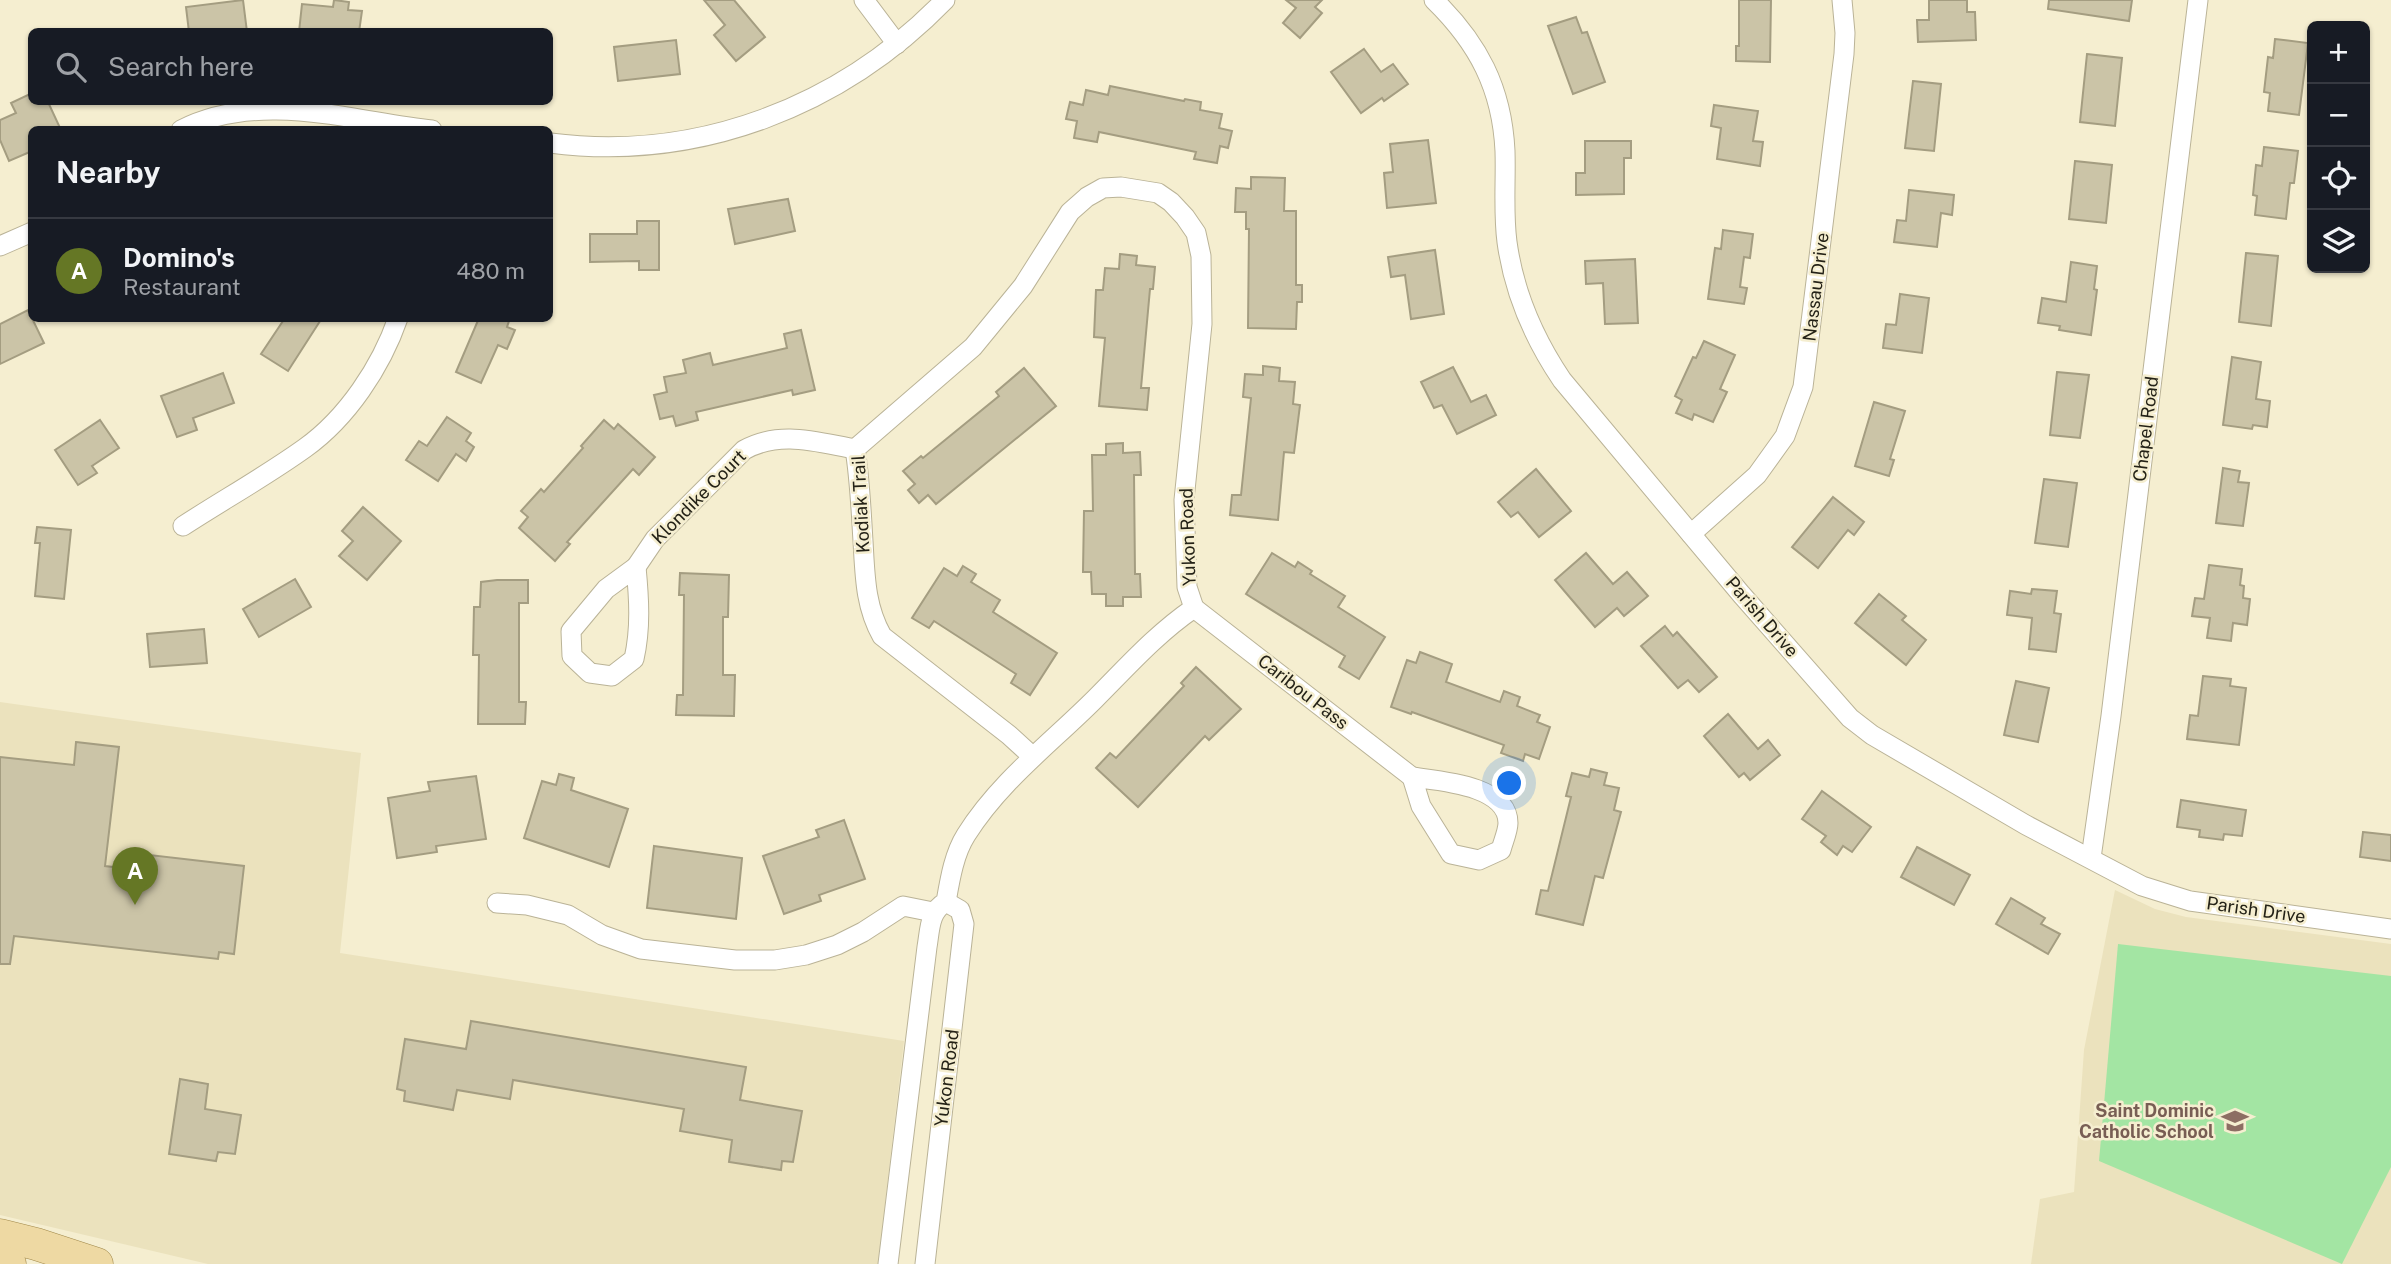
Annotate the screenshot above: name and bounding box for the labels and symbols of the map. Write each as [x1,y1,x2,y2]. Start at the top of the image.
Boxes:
street label: Nassau Drive [1798,231,1833,343]
street label: Chapel Road [2129,375,2162,483]
street label: Klondike Court [647,445,750,548]
street label: Kodiak Trail [847,454,874,554]
street label: Yukon Road [1175,488,1200,586]
street label: Parish Drive [1722,572,1803,661]
street label: Caribou Pass [1254,650,1353,733]
your location [1492,766,1526,800]
pin: A [112,847,158,905]
street label: Parish Drive [2205,892,2307,927]
street label: Yukon Road [930,1028,963,1128]
place label: Saint Dominic Catholic School [2079,1100,2214,1142]
school or university icon: Saint Dominic Catholic School [2220,1106,2250,1136]

